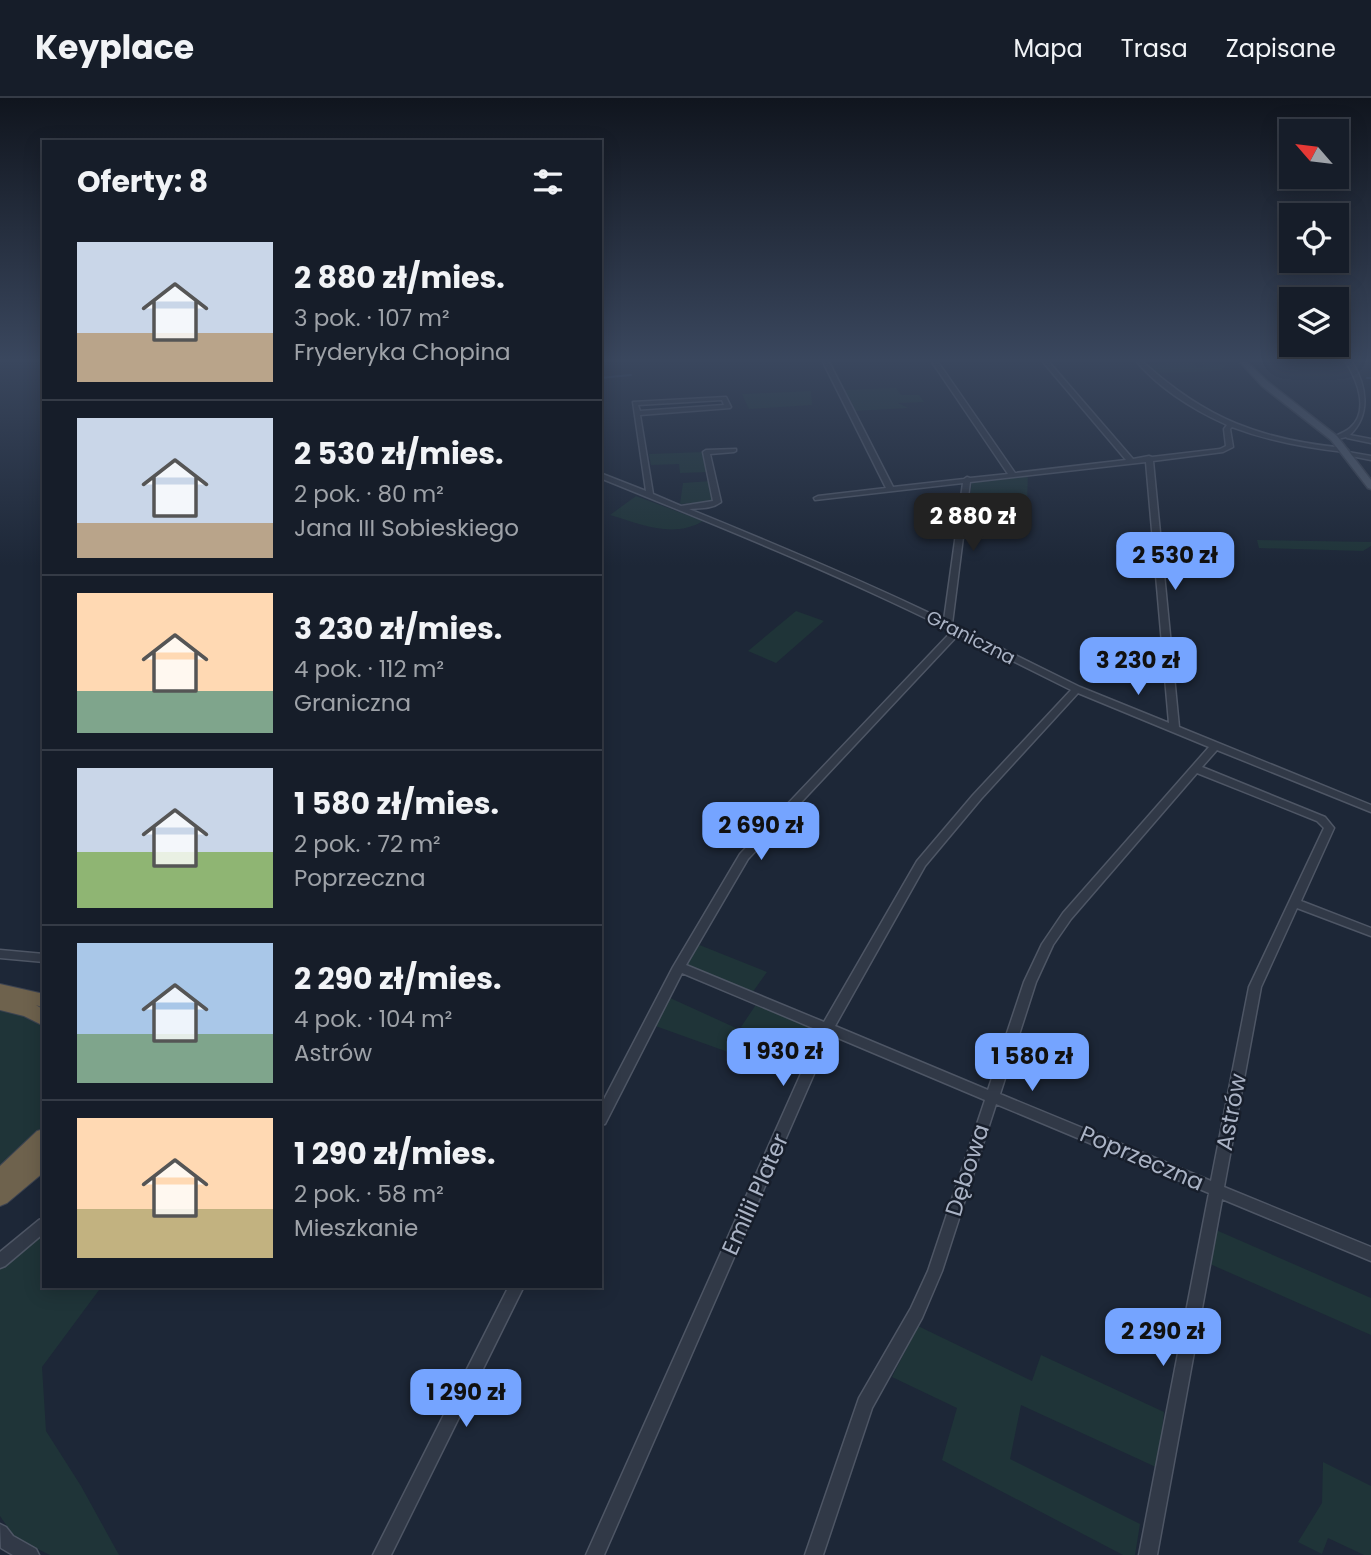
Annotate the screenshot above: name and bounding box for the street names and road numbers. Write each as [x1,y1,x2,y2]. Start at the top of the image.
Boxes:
street label: Graniczna [922,603,1020,671]
street label: Astrów [1208,1071,1254,1153]
street label: Poprzeczna [1075,1118,1209,1198]
street label: Dębowa [937,1120,997,1220]
street label: Emilii Plater [714,1128,796,1260]

